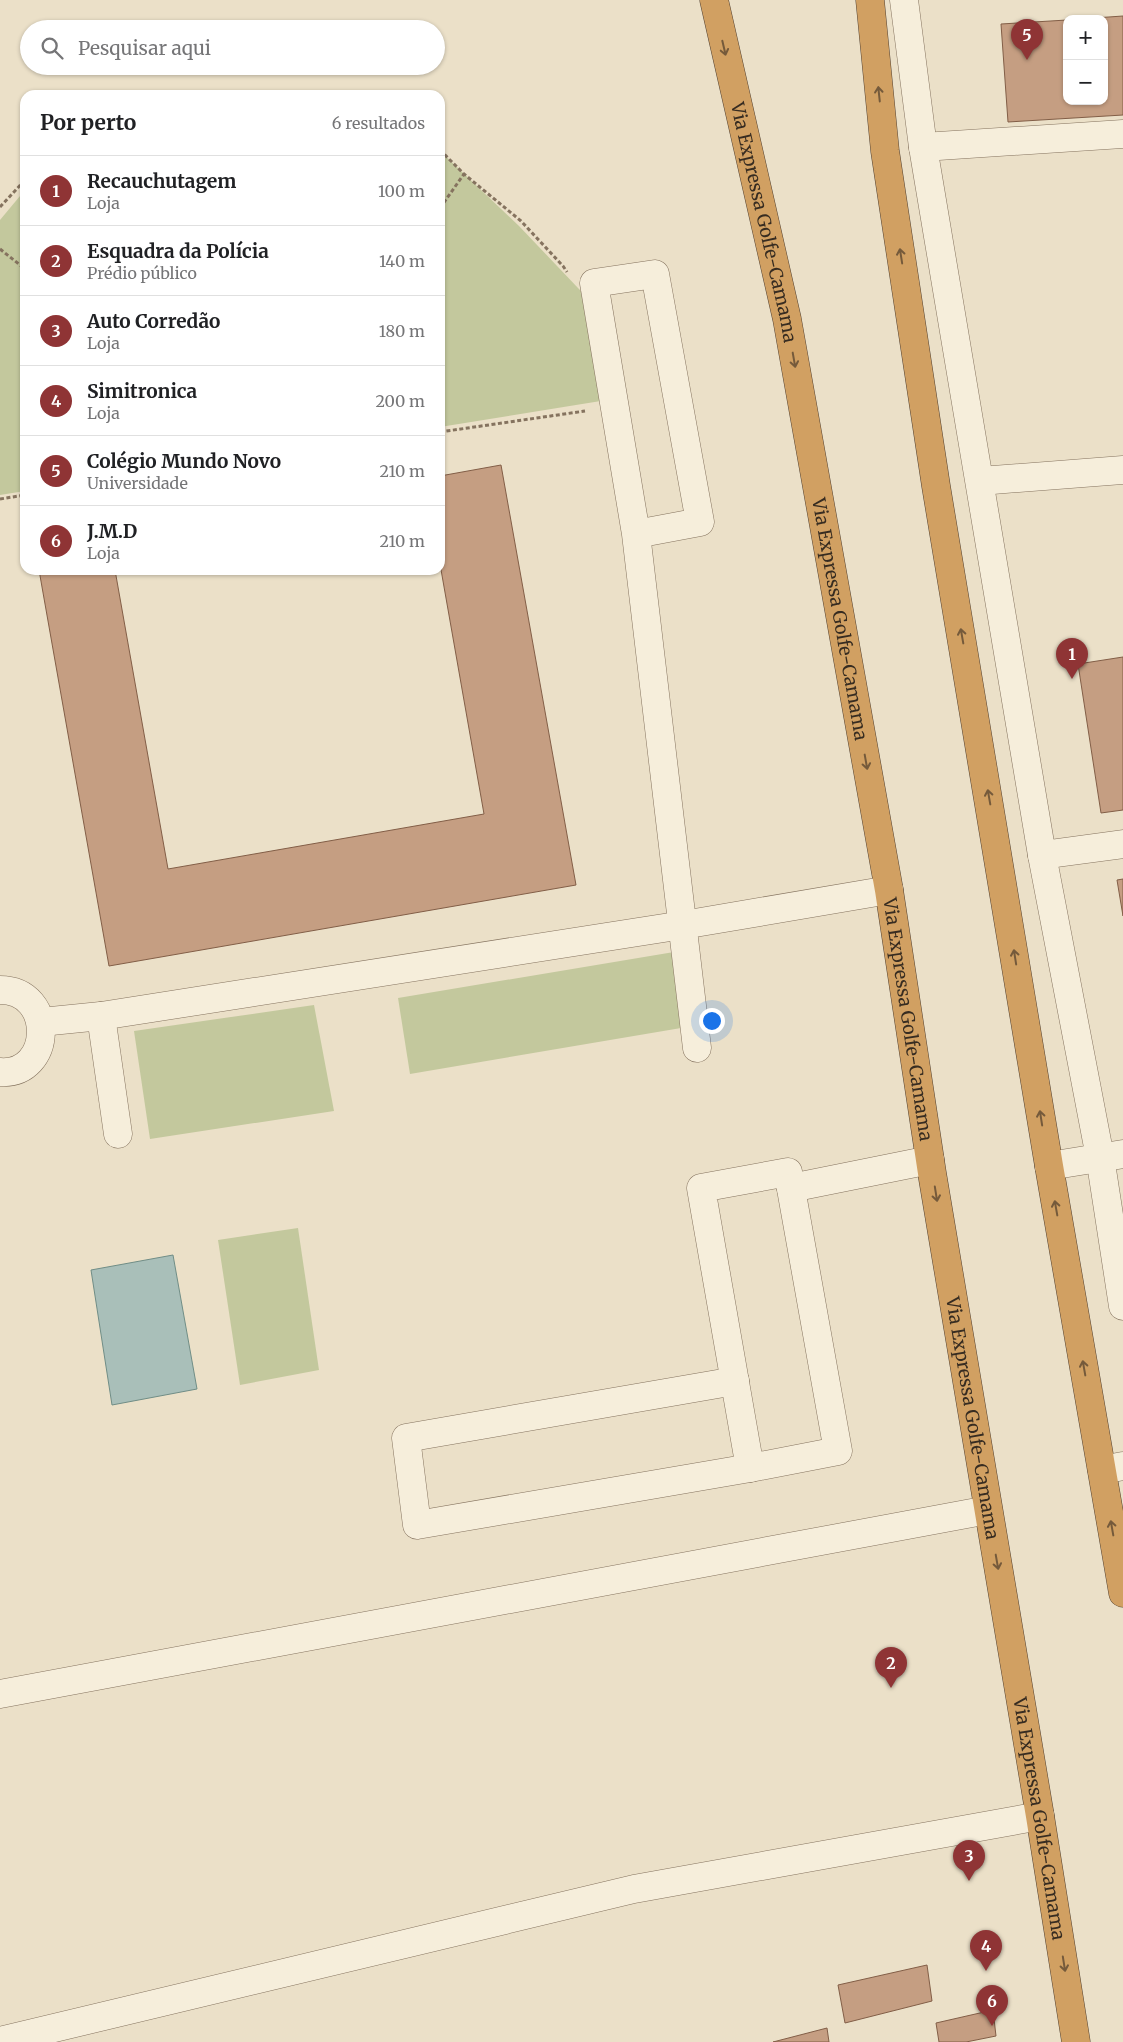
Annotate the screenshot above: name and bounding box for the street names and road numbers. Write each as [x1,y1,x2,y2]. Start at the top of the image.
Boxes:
street label: Via Expressa Golfe-Camama [726,99,803,345]
street label: Via Expressa Golfe-Camama [807,495,874,742]
street label: Via Expressa Golfe-Camama [879,895,939,1143]
street label: Via Expressa Golfe-Camama [941,1294,1005,1541]
street label: Via Expressa Golfe-Camama [1009,1694,1071,1942]

